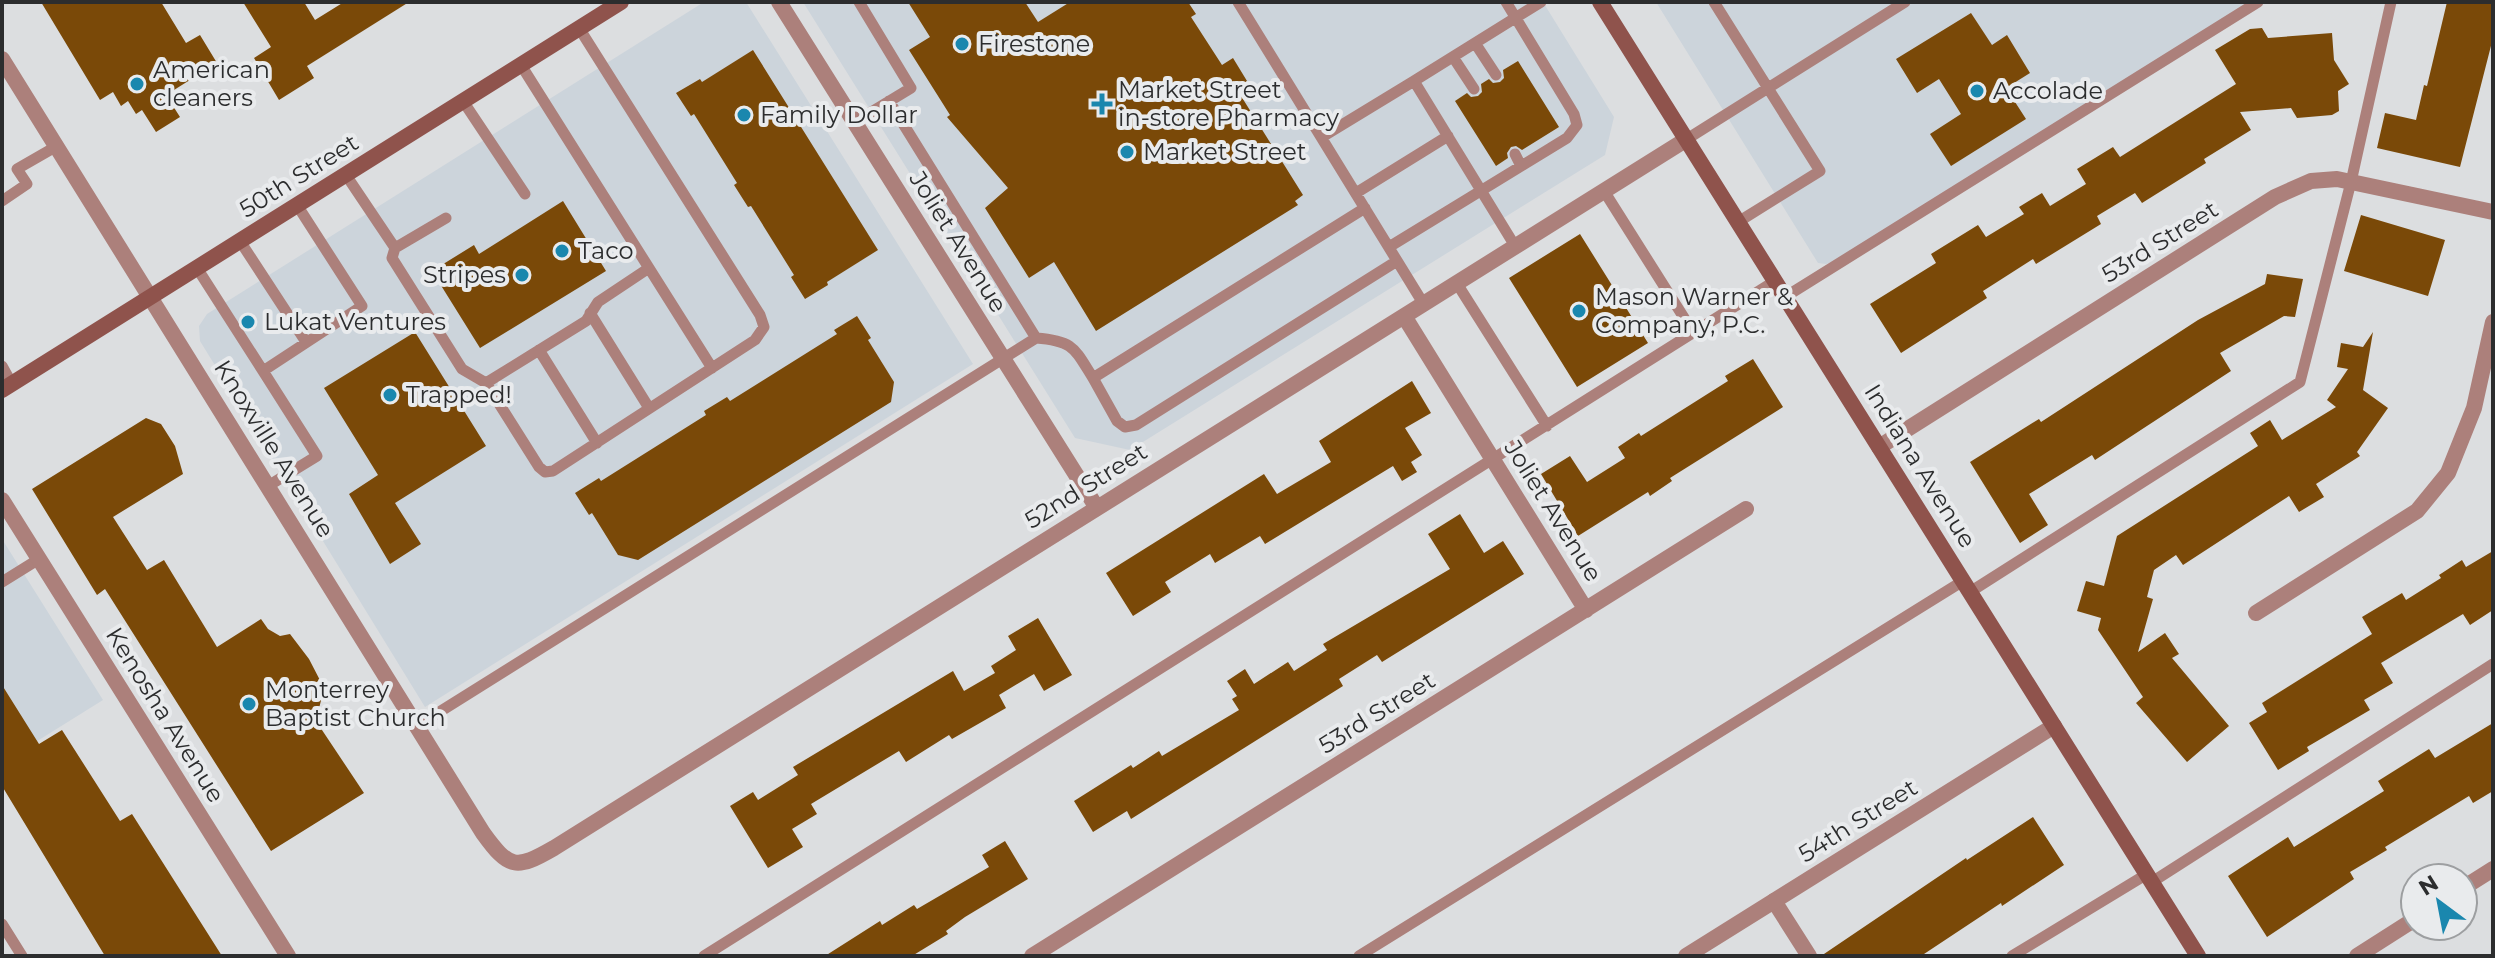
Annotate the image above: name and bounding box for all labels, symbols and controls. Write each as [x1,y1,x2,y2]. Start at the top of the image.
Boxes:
place label: Firestone [978,29,1090,58]
marker: Firestone [953,35,971,53]
place label: American cleaners [153,55,270,112]
marker: American cleaners [128,75,146,93]
place label: Market Street in-store Pharmacy [1118,75,1339,132]
place label: Accolade [1993,76,2103,105]
marker: Accolade [1968,82,1986,100]
marker: Market Street in-store Pharmacy [1093,95,1111,113]
place label: Family Dollar [760,100,918,129]
marker: Family Dollar [735,106,753,124]
street label: 50th Street [234,128,364,224]
place label: Market Street [1143,137,1307,166]
marker: Market Street [1118,143,1136,161]
street label: Joliet Avenue [903,165,1013,318]
street label: 53rd Street [2096,194,2223,289]
place label: Taco [578,236,634,265]
marker: Taco [553,242,571,260]
place label: Stripes [423,260,506,289]
marker: Stripes [513,266,531,284]
place label: Mason Warner & Company, P.C. [1595,282,1793,339]
marker: Mason Warner & Company, P.C. [1570,302,1588,320]
place label: Lukat Ventures [264,307,446,336]
marker: Lukat Ventures [239,313,257,331]
street label: Knoxville Avenue [208,355,341,543]
street label: Indiana Avenue [1858,379,1982,553]
place label: Trapped! [406,380,512,409]
marker: Trapped! [381,386,399,404]
street label: Joliet Avenue [1498,434,1608,587]
street label: 52nd Street [1019,436,1152,535]
street label: Kenosha Avenue [100,622,231,808]
street label: 53rd Street [1313,665,1440,760]
place label: Monterrey Baptist Church [265,675,446,732]
marker: Monterrey Baptist Church [240,695,258,713]
street label: 54th Street [1793,773,1923,868]
north arrow [2399,862,2479,942]
text: N [2414,869,2443,902]

